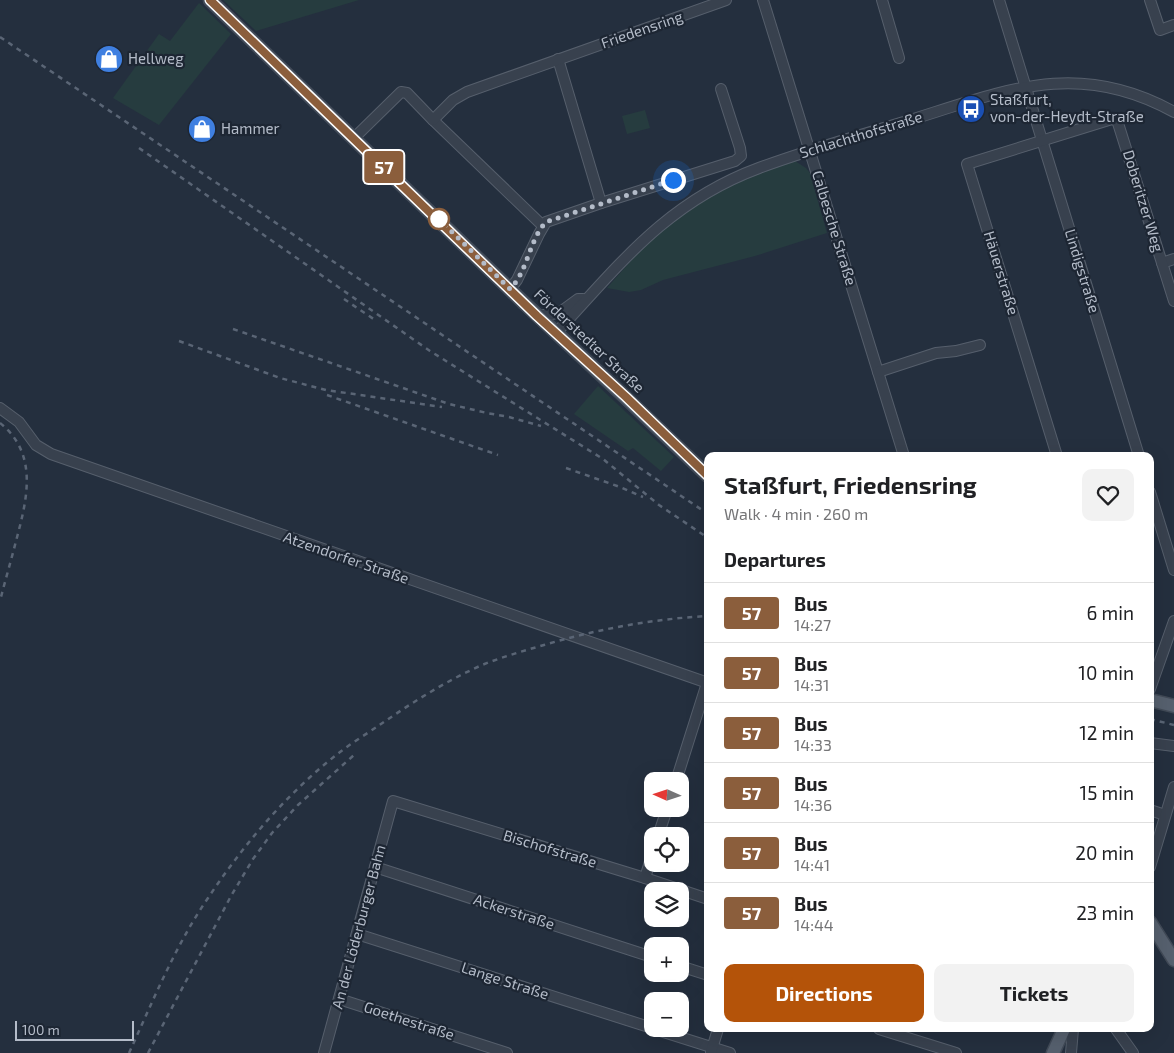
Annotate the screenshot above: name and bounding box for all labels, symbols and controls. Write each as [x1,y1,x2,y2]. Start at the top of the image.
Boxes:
street label: Friedensring [598,6,686,51]
shop icon: Hellweg [94,44,124,74]
place label: Hellweg [128,49,184,67]
place label: Staßfurt, von-der-Heydt-Straße [990,90,1144,125]
bus stop icon: Staßfurt, von-der-Heydt-Straße [956,94,986,124]
street label: Schlachthofstraße [797,107,924,161]
shop icon: Hammer [187,114,217,144]
place label: Hammer [221,119,280,137]
street label: Doberitzer Weg [1120,148,1168,254]
line badge: 57 [362,151,406,183]
text: 57 [374,156,394,178]
your location [661,168,686,193]
street label: Calbesche Straße [809,168,861,287]
unlabelled marker [428,208,450,230]
street label: Lindigstraße [1062,227,1104,315]
street label: Häuerstraße [981,229,1023,317]
street label: Förderstedter Straße [531,285,649,396]
button: heart [1082,469,1134,521]
text: Staßfurt, Friedensring [724,470,977,499]
text: Walk · 4 min · 260 m [724,504,868,523]
street label: Atzendorfer Straße [281,527,411,587]
text: Departures [724,548,826,571]
text: Bus [794,592,828,615]
text: 6 min [1086,601,1134,624]
text: 57 [742,602,761,624]
text: 14:27 [794,615,831,634]
text: Bus [794,652,828,675]
text: 10 min [1078,661,1134,684]
text: 57 [742,662,761,684]
text: 14:31 [794,675,829,694]
text: Bus [794,712,828,735]
text: 12 min [1079,721,1134,744]
text: 57 [742,722,761,744]
text: 14:33 [794,735,832,754]
north arrow [644,772,689,818]
map controls [644,772,689,1037]
text: Bus [794,772,828,795]
text: 15 min [1080,781,1134,804]
text: 57 [742,782,761,804]
text: 14:36 [794,795,832,814]
street label: Bischofstraße [501,825,599,871]
button: locate [644,827,689,872]
text: Bus [794,832,828,855]
text: 20 min [1075,841,1134,864]
text: 57 [742,842,761,864]
street label: An der Löderburger Bahn [327,843,389,1011]
text: 14:41 [794,855,830,874]
button: layers [644,882,689,927]
street label: Ackerstraße [472,890,557,933]
text: Bus [794,892,828,915]
text: 23 min [1076,901,1134,924]
text: 57 [742,902,761,924]
text: 14:44 [794,915,834,934]
button: + [644,937,689,982]
street label: Lange Straße [459,957,551,1003]
button: Directions [724,964,924,1022]
button: Tickets [934,964,1134,1022]
button: − [644,992,689,1037]
street label: Goethestraße [362,997,457,1043]
scale bar [15,1018,134,1041]
text: 100 m [22,1021,60,1038]

